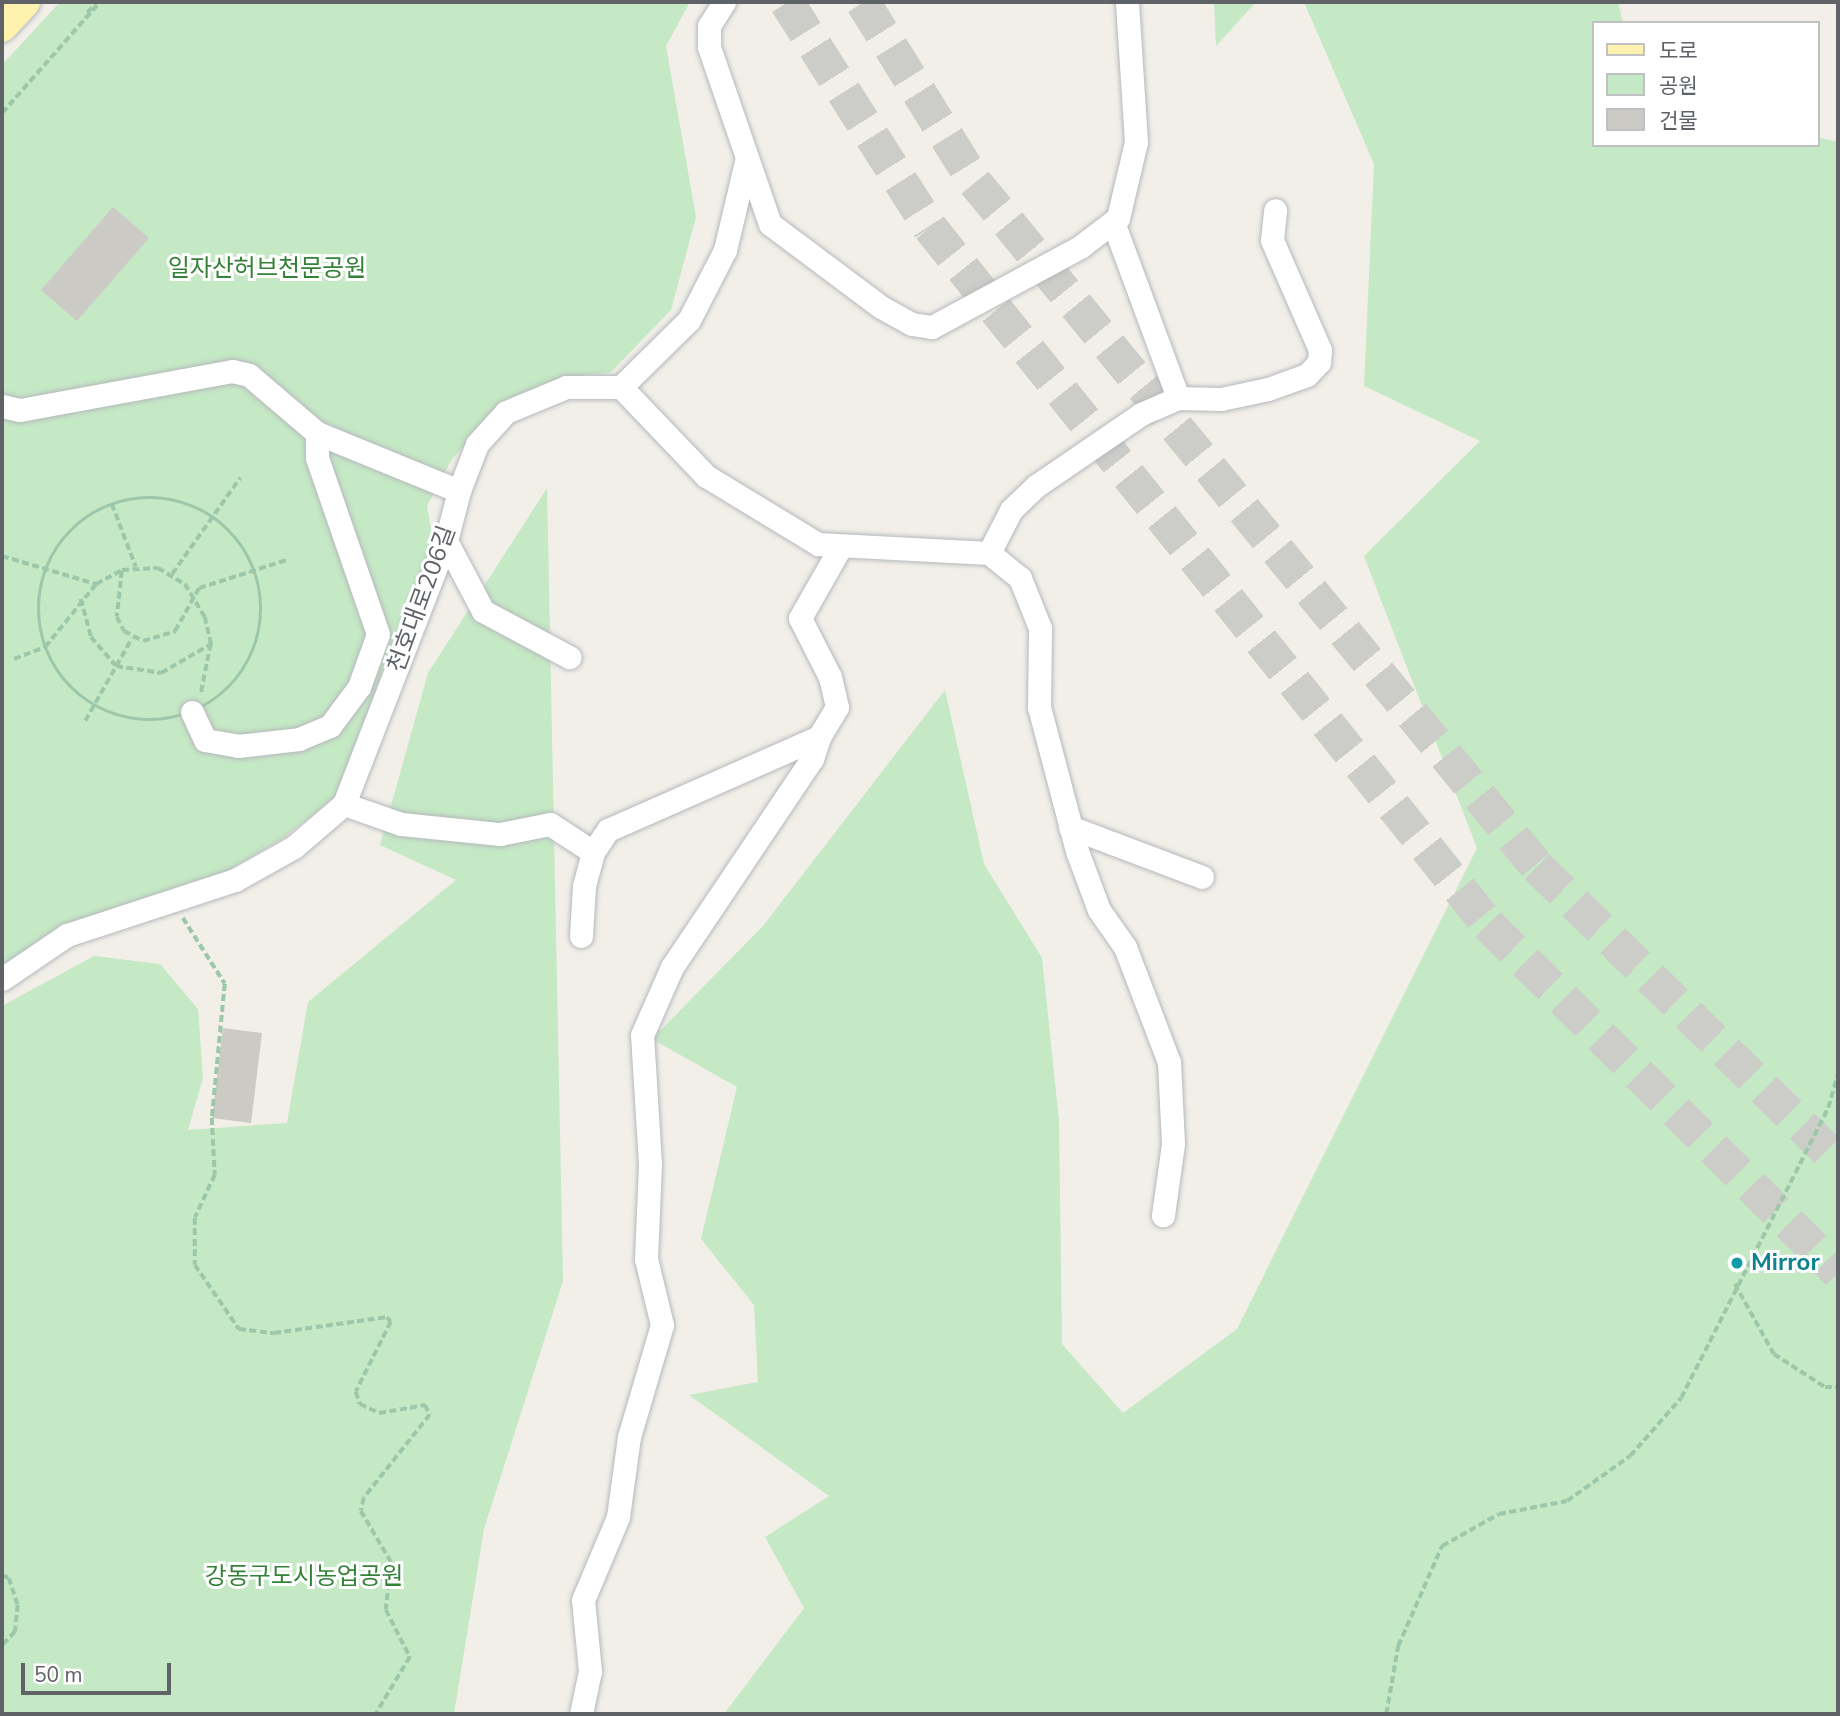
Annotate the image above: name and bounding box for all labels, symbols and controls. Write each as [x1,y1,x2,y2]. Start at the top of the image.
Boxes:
legend [1591,21,1819,147]
text: 도로 [1659,37,1698,65]
text: 공원 [1659,72,1698,100]
text: 건물 [1659,107,1698,135]
park label: 일자산허브천문공원 [168,255,366,283]
street label: 천호대로206길 [382,522,462,676]
place label: Mirror [1751,1249,1820,1277]
marker: Mirror [1729,1255,1745,1271]
park label: 강동구도시농업공원 [205,1563,403,1591]
scale bar [24,1650,175,1694]
text: 50 m [34,1661,83,1689]

